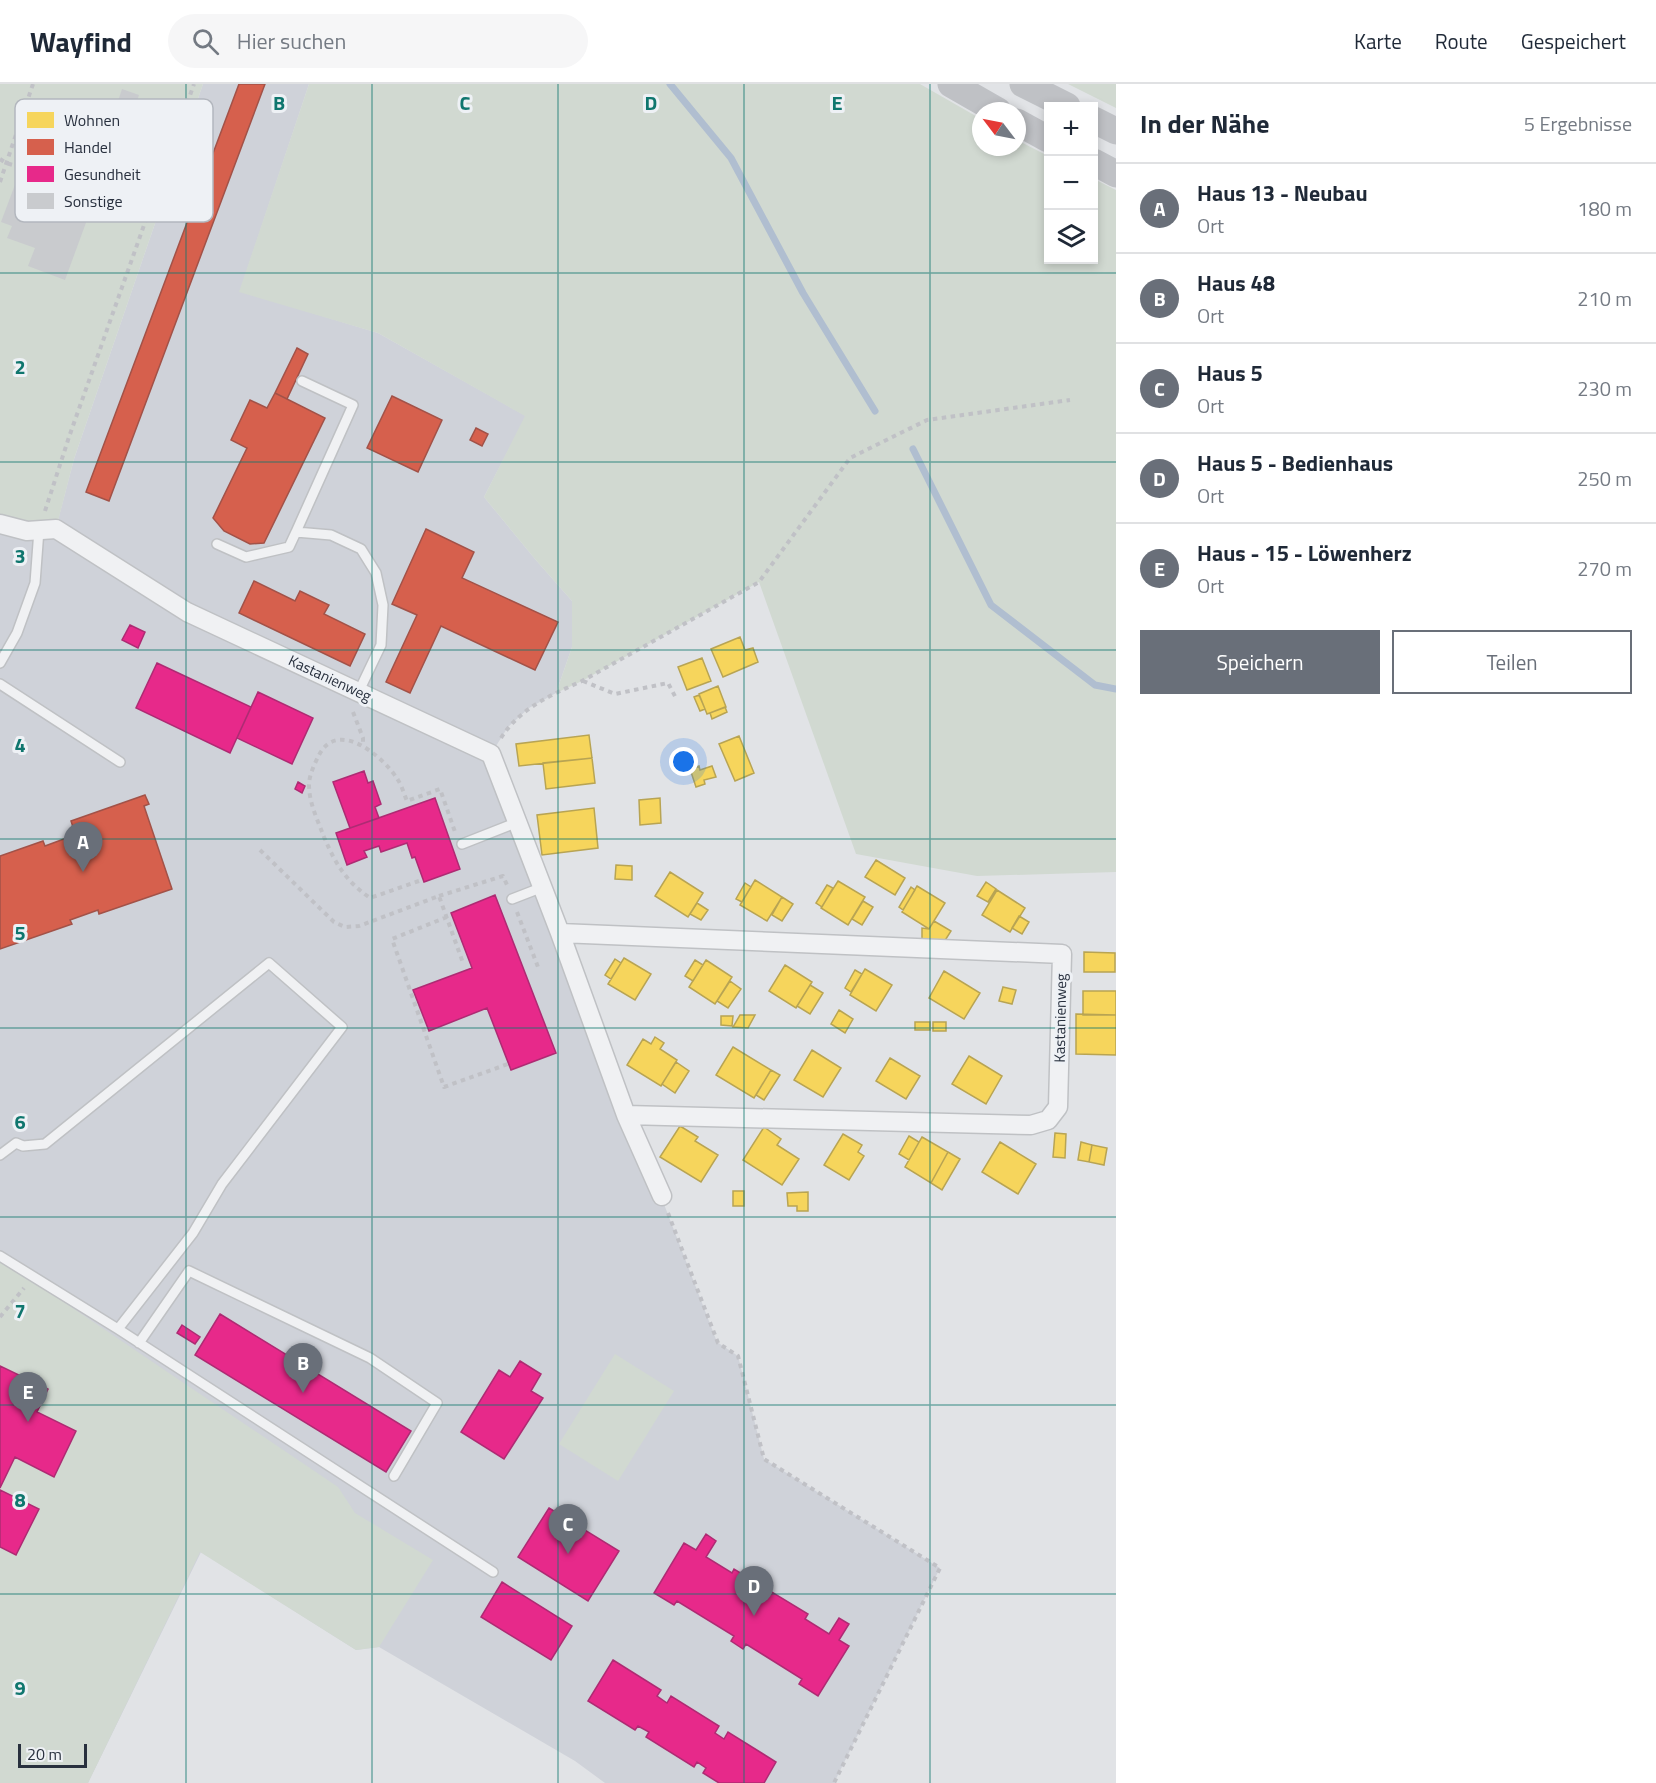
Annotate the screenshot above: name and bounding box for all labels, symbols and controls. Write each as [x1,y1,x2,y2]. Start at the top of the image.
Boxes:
search box [168,14,588,68]
text: Wayfind [30,20,132,63]
text: Hier suchen [237,24,346,58]
icon: search [189,25,222,58]
text: Karte [1354,25,1402,57]
text: Route [1435,25,1488,57]
text: Gespeichert [1521,25,1626,57]
text: B [273,87,285,118]
text: C [460,87,471,118]
text: D [645,87,657,118]
text: E [831,87,843,118]
legend [15,99,213,222]
north arrow [972,102,1026,156]
map controls [1044,102,1098,264]
button: + [1044,102,1098,156]
text: In der Nähe [1140,104,1269,143]
text: Wohnen [64,108,120,132]
text: 5 Ergebnisse [1524,108,1632,139]
text: Handel [64,135,112,159]
button: − [1044,156,1098,210]
text: Gesundheit [64,162,141,186]
text: Haus 13 - Neubau [1197,176,1368,210]
text: Sonstige [64,189,123,213]
text: A [1153,193,1166,224]
text: 180 m [1577,193,1632,224]
button: layers [1044,210,1098,264]
text: Ort [1197,210,1224,241]
text: Haus 48 [1197,266,1275,300]
text: B [1153,283,1166,314]
text: 210 m [1577,283,1632,314]
text: Ort [1197,300,1224,331]
text: 2 [14,351,26,382]
text: Haus 5 [1197,356,1263,390]
text: C [1154,373,1165,404]
text: 230 m [1577,373,1632,404]
text: Ort [1197,390,1224,421]
text: Haus 5 - Bedienhaus [1197,446,1393,480]
text: D [1153,463,1166,494]
text: 250 m [1577,463,1632,494]
text: Ort [1197,480,1224,511]
text: Haus - 15 - Löwenherz [1197,536,1412,570]
text: 3 [14,540,26,571]
text: E [1154,553,1165,584]
text: 270 m [1577,553,1632,584]
text: Ort [1197,570,1224,601]
button: Speichern [1140,630,1380,694]
button: Teilen [1392,630,1632,694]
street label: Kastanienweg [285,649,376,707]
text: 4 [14,729,26,760]
your location [669,747,698,776]
pin: A [64,822,103,872]
text: 5 [14,917,26,948]
street label: Kastanienweg [1048,973,1072,1063]
text: 6 [14,1106,26,1137]
text: 7 [14,1295,26,1326]
pin: B [284,1344,322,1393]
pin: E [9,1372,48,1422]
text: 8 [14,1484,26,1515]
pin: C [548,1504,588,1554]
pin: D [734,1566,774,1616]
text: 9 [14,1672,26,1703]
scale bar [18,1741,87,1768]
text: 20 m [27,1742,62,1766]

